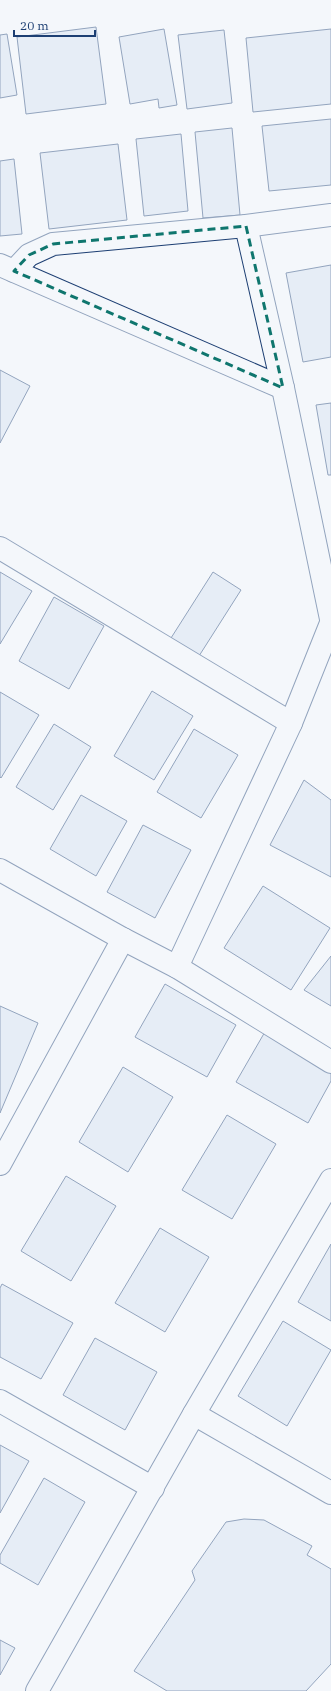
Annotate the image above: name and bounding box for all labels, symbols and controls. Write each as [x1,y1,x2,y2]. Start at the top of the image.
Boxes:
scale bar [14,12,95,38]
text: 20 m [20,18,49,33]

